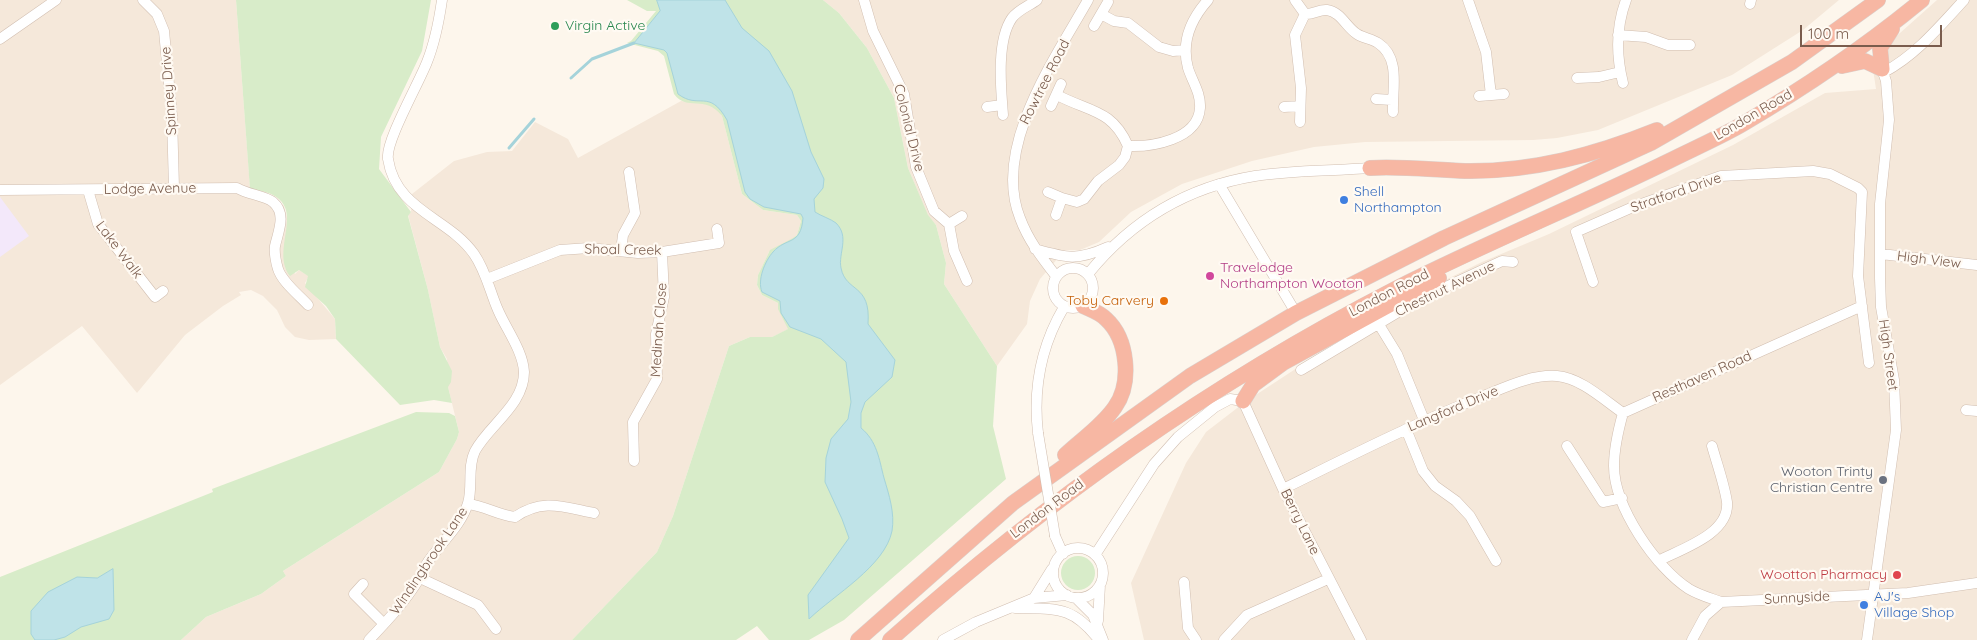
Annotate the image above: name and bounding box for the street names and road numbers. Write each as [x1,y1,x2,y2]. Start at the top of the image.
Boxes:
street label: Rowtree Road [1016,37,1074,127]
street label: Spinney Drive [158,46,180,136]
street label: Colonial Drive [890,83,928,173]
street label: London Road [1711,86,1795,144]
street label: Stratford Drive [1628,170,1724,216]
street label: Lodge Avenue [104,180,196,198]
street label: Lake Walk [92,218,146,282]
street label: Shoal Creek [584,241,662,259]
street label: High View [1896,248,1962,272]
street label: Chestnut Avenue [1392,258,1498,320]
street label: London Road [1346,266,1432,320]
street label: Medinah Close [647,282,671,378]
street label: High Street [1875,318,1901,392]
street label: Resthaven Road [1650,348,1754,406]
street label: Langford Drive [1405,382,1501,436]
street label: London Road [1007,476,1087,542]
street label: Berry Lane [1277,486,1323,558]
street label: Windingbrook Lane [387,504,471,618]
street label: Sunnyside [1764,588,1830,608]

